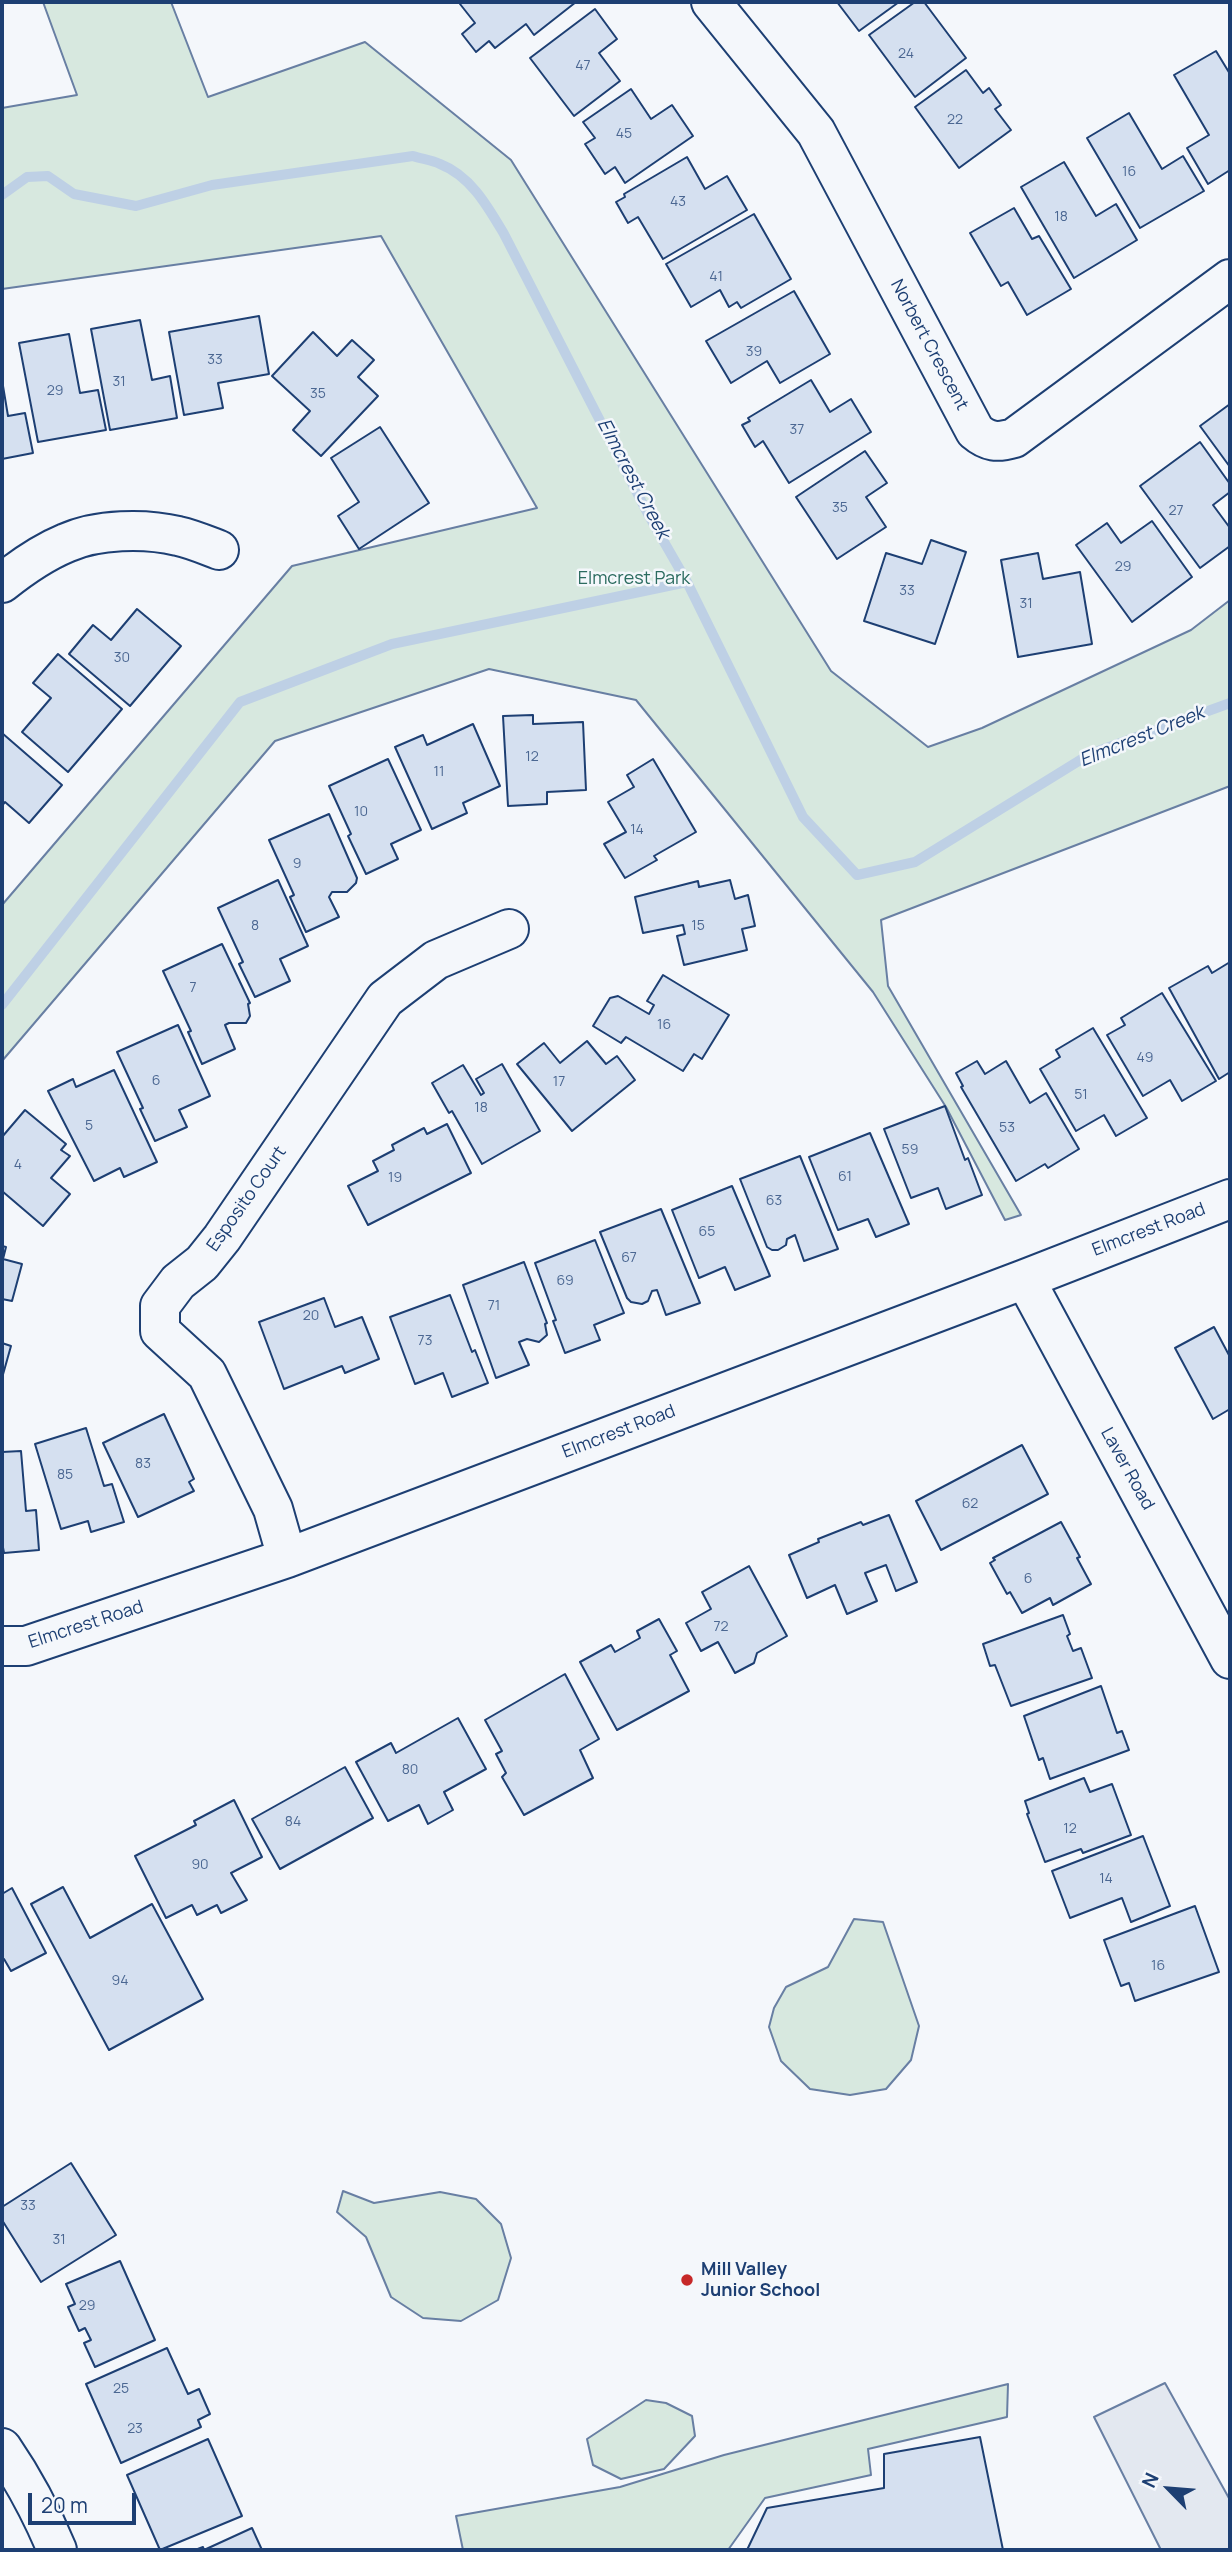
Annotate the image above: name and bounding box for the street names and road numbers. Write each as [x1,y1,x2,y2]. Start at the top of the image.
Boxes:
street label: Norbert Crescent [885,276,973,414]
street label: Esposito Court [203,1142,291,1256]
street label: Elmcrest Road [1089,1199,1209,1261]
street label: Elmcrest Road [559,1401,679,1463]
street label: Laver Road [1096,1424,1158,1514]
street label: Elmcrest Road [26,1596,146,1654]

